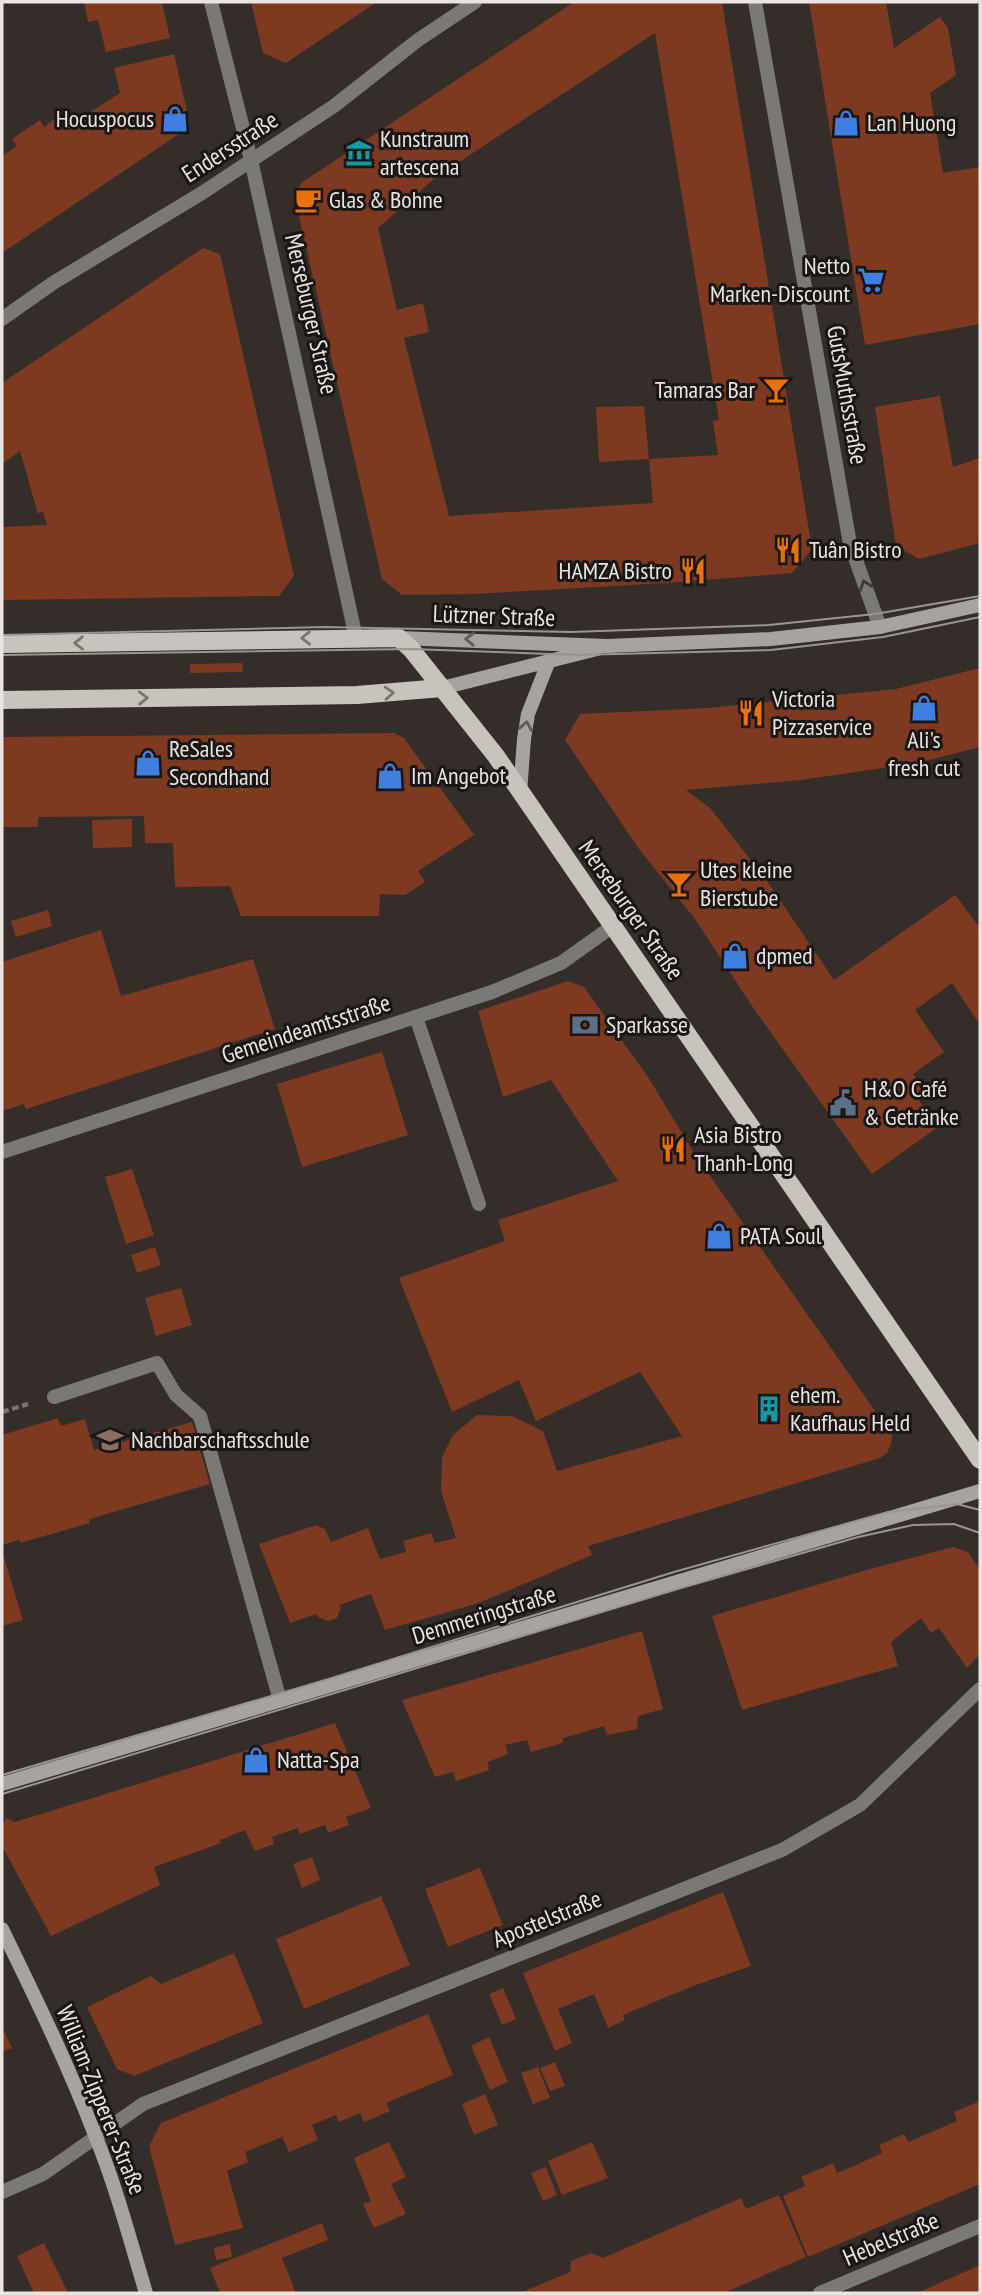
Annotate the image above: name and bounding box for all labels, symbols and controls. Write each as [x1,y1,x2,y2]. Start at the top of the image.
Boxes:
place label: Hocuspocus [56,103,154,134]
shop icon: Hocuspocus [160,104,190,134]
street label: Endersstraße [176,104,284,189]
place label: Lan Huong [867,107,956,138]
shop icon: Lan Huong [831,108,861,138]
place label: Kunstraum artescena [380,123,469,182]
museum icon: Kunstraum artescena [344,138,374,168]
place label: Glas & Bohne [329,184,443,215]
cafe icon: Glas & Bohne [293,185,323,215]
street label: Merseburger Straße [278,231,345,397]
place label: Netto Marken-Discount [710,250,850,309]
supermarket icon: Netto Marken-Discount [856,265,886,295]
street label: GutsMuthsstraße [820,323,875,467]
place label: Tamaras Bar [655,374,755,405]
bar icon: Tamaras Bar [761,375,791,405]
place label: Tuấn Bistro [809,534,902,565]
restaurant icon: Tuấn Bistro [773,535,803,565]
place label: HAMZA Bistro [559,555,672,586]
restaurant icon: HAMZA Bistro [678,556,708,586]
one-way arrow [859,580,873,592]
street label: Lützner Straße [432,598,556,633]
one-way arrow [301,631,312,646]
one-way arrow [465,632,476,647]
one-way arrow [73,635,84,650]
place label: Victoria Pizzaservice [771,683,872,742]
one-way arrow [383,686,394,701]
one-way arrow [139,690,149,706]
shop icon: Ali's fresh cut [909,693,939,723]
restaurant icon: Victoria Pizzaservice [736,698,766,728]
one-way arrow [518,720,533,732]
place label: Ali's fresh cut [888,724,960,783]
place label: ReSales Secondhand [169,733,270,792]
shop icon: ReSales Secondhand [133,748,163,778]
place label: Im Angebot [411,760,507,791]
shop icon: Im Angebot [375,761,405,791]
street label: Merseburger Straße [572,834,691,986]
place label: Utes kleine Bierstube [700,854,793,913]
bar icon: Utes kleine Bierstube [664,869,694,899]
place label: dpmed [756,940,813,971]
shop icon: dpmed [720,941,750,971]
street label: Gemeindeamtsstraße [217,987,394,1070]
place label: Sparkasse [606,1009,688,1040]
bank icon: Sparkasse [570,1010,600,1040]
place label: H&O Café & Getränke [864,1073,959,1132]
public building icon: H&O Café & Getränke [828,1088,858,1118]
place label: Asia Bistro Thanh-Long [694,1119,793,1178]
restaurant icon: Asia Bistro Thanh-Long [658,1134,688,1164]
place label: PATA Soul [740,1220,822,1251]
shop icon: PATA Soul [704,1221,734,1251]
place label: ehem. Kaufhaus Held [790,1379,910,1438]
building icon: ehem. Kaufhaus Held [754,1394,784,1424]
place label: Nachbarschaftsschule [131,1424,310,1455]
school or university icon: Nachbarschaftsschule [95,1425,125,1455]
street label: Demmeringstraße [408,1578,560,1651]
place label: Natta-Spa [277,1744,360,1775]
shop icon: Natta-Spa [241,1745,271,1775]
street label: Apostelstraße [488,1883,606,1954]
street label: William-Zipperer-Straße [49,2001,154,2199]
street label: Hebelstraße [838,2204,943,2273]

